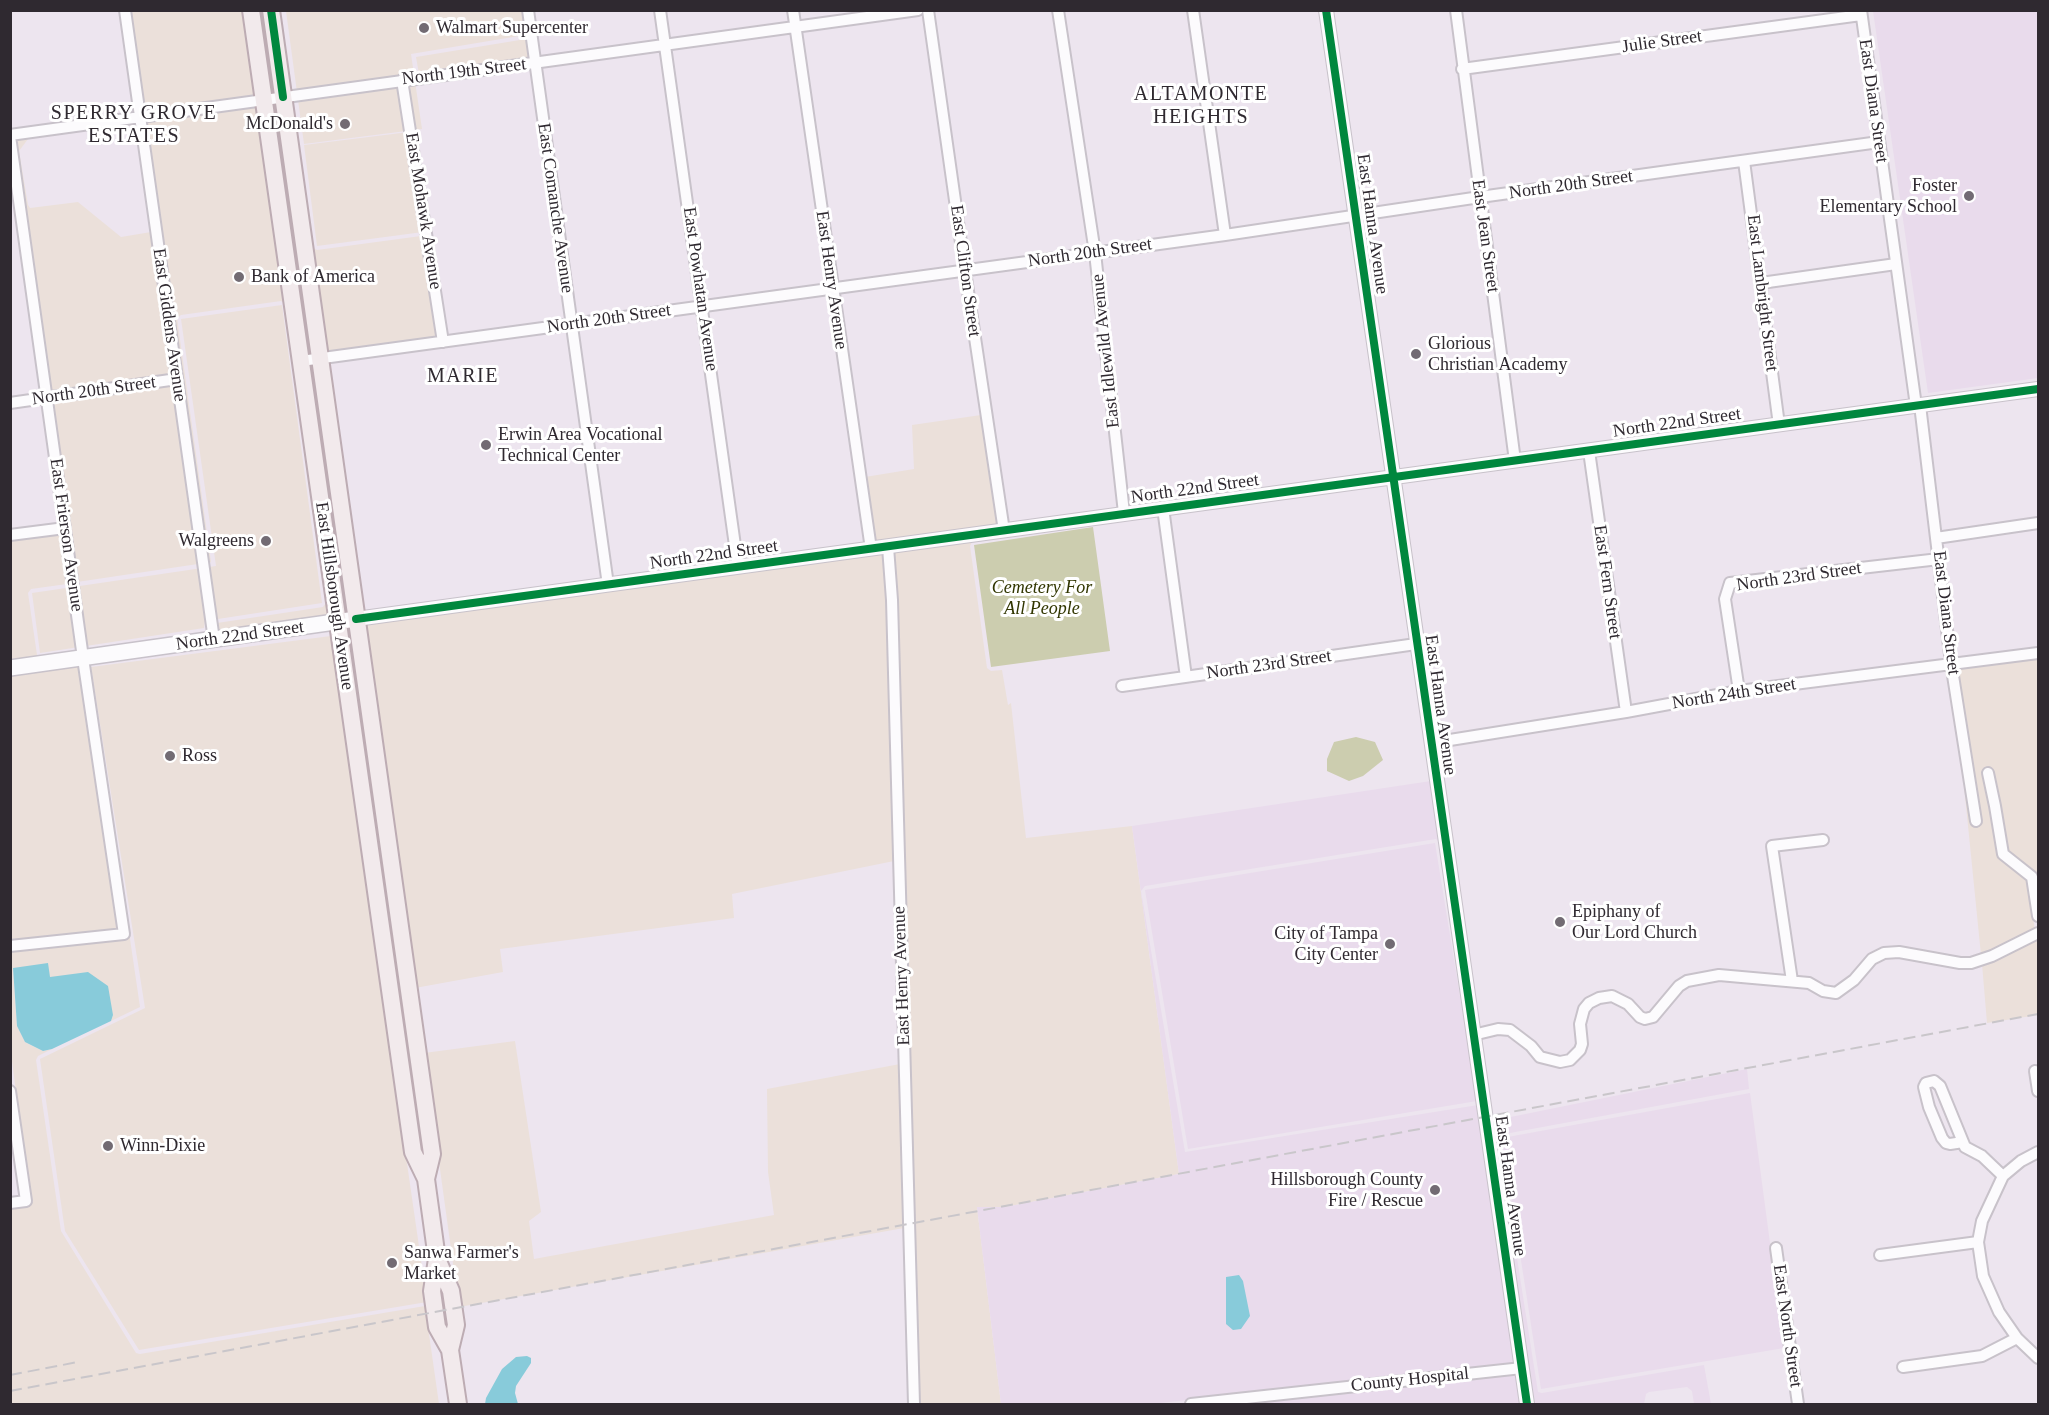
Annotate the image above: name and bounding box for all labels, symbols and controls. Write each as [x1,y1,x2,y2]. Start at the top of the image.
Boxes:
place label: Walmart Supercenter [436,17,588,39]
marker: Walmart Supercenter [417,21,431,35]
street label: Julie Street [1621,26,1703,58]
street label: East Diana Street [1854,38,1892,164]
street label: North 19th Street [401,54,527,90]
district label: ALTAMONTE HEIGHTS [1134,83,1268,130]
district label: SPERRY GROVE ESTATES [51,102,217,149]
place label: McDonald's [246,113,333,135]
marker: McDonald's [338,117,352,131]
street label: East Comanche Avenue [532,122,578,294]
street label: East Mohawk Avenue [400,131,446,291]
street label: East Hanna Avenue [1351,152,1393,296]
street label: North 20th Street [1508,166,1634,204]
place label: Foster Elementary School [1820,175,1957,218]
street label: East Jean Street [1466,178,1504,294]
marker: Foster Elementary School [1962,189,1976,203]
street label: East Clifton Street [945,204,985,338]
street label: East Powhatan Avenue [678,205,722,373]
street label: East Henry Avenue [811,209,851,351]
street label: East Lambright Street [1742,213,1782,373]
street label: North 20th Street [1027,234,1153,272]
street label: East Giddens Avenue [148,247,190,403]
place label: Bank of America [251,266,375,288]
marker: Bank of America [232,270,246,284]
street label: East Idlewild Avenue [1087,273,1125,429]
street label: North 20th Street [546,300,672,338]
place label: Glorious Christian Academy [1428,333,1567,376]
marker: Glorious Christian Academy [1409,347,1423,361]
district label: MARIE [427,365,499,389]
street label: North 20th Street [31,372,157,410]
street label: North 22nd Street [1612,403,1742,443]
place label: Erwin Area Vocational Technical Center [498,424,663,466]
marker: Erwin Area Vocational Technical Center [479,438,493,452]
street label: East Frierson Avenue [45,457,87,613]
street label: North 22nd Street [1130,469,1260,509]
street label: East Hillsborough Avenue [310,501,358,691]
street label: East Fern Street [1588,524,1626,640]
place label: Walgreens [178,530,254,552]
marker: Walgreens [259,534,273,548]
street label: North 22nd Street [649,535,779,575]
street label: East Diana Street [1928,550,1964,676]
street label: North 23rd Street [1735,558,1863,596]
park label: Cemetery For All People [992,577,1092,620]
street label: North 22nd Street [175,616,305,656]
street label: East Hanna Avenue [1419,633,1461,777]
street label: North 23rd Street [1205,646,1333,684]
street label: North 24th Street [1671,674,1797,714]
place label: Ross [182,745,217,767]
marker: Ross [163,749,177,763]
place label: Epiphany of Our Lord Church [1572,901,1697,944]
street label: East Henry Avenue [889,906,915,1046]
marker: Epiphany of Our Lord Church [1553,915,1567,929]
place label: City of Tampa City Center [1274,923,1378,966]
marker: City of Tampa City Center [1383,937,1397,951]
street label: East Hanna Avenue [1489,1114,1531,1258]
place label: Winn-Dixie [120,1135,205,1157]
marker: Winn-Dixie [101,1139,115,1153]
place label: Hillsborough County Fire / Rescue [1270,1169,1423,1212]
marker: Hillsborough County Fire / Rescue [1428,1183,1442,1197]
place label: Sanwa Farmer's Market [404,1242,519,1284]
marker: Sanwa Farmer's Market [385,1256,399,1270]
street label: East North Street [1768,1263,1806,1389]
street label: County Hospital [1350,1363,1470,1397]

